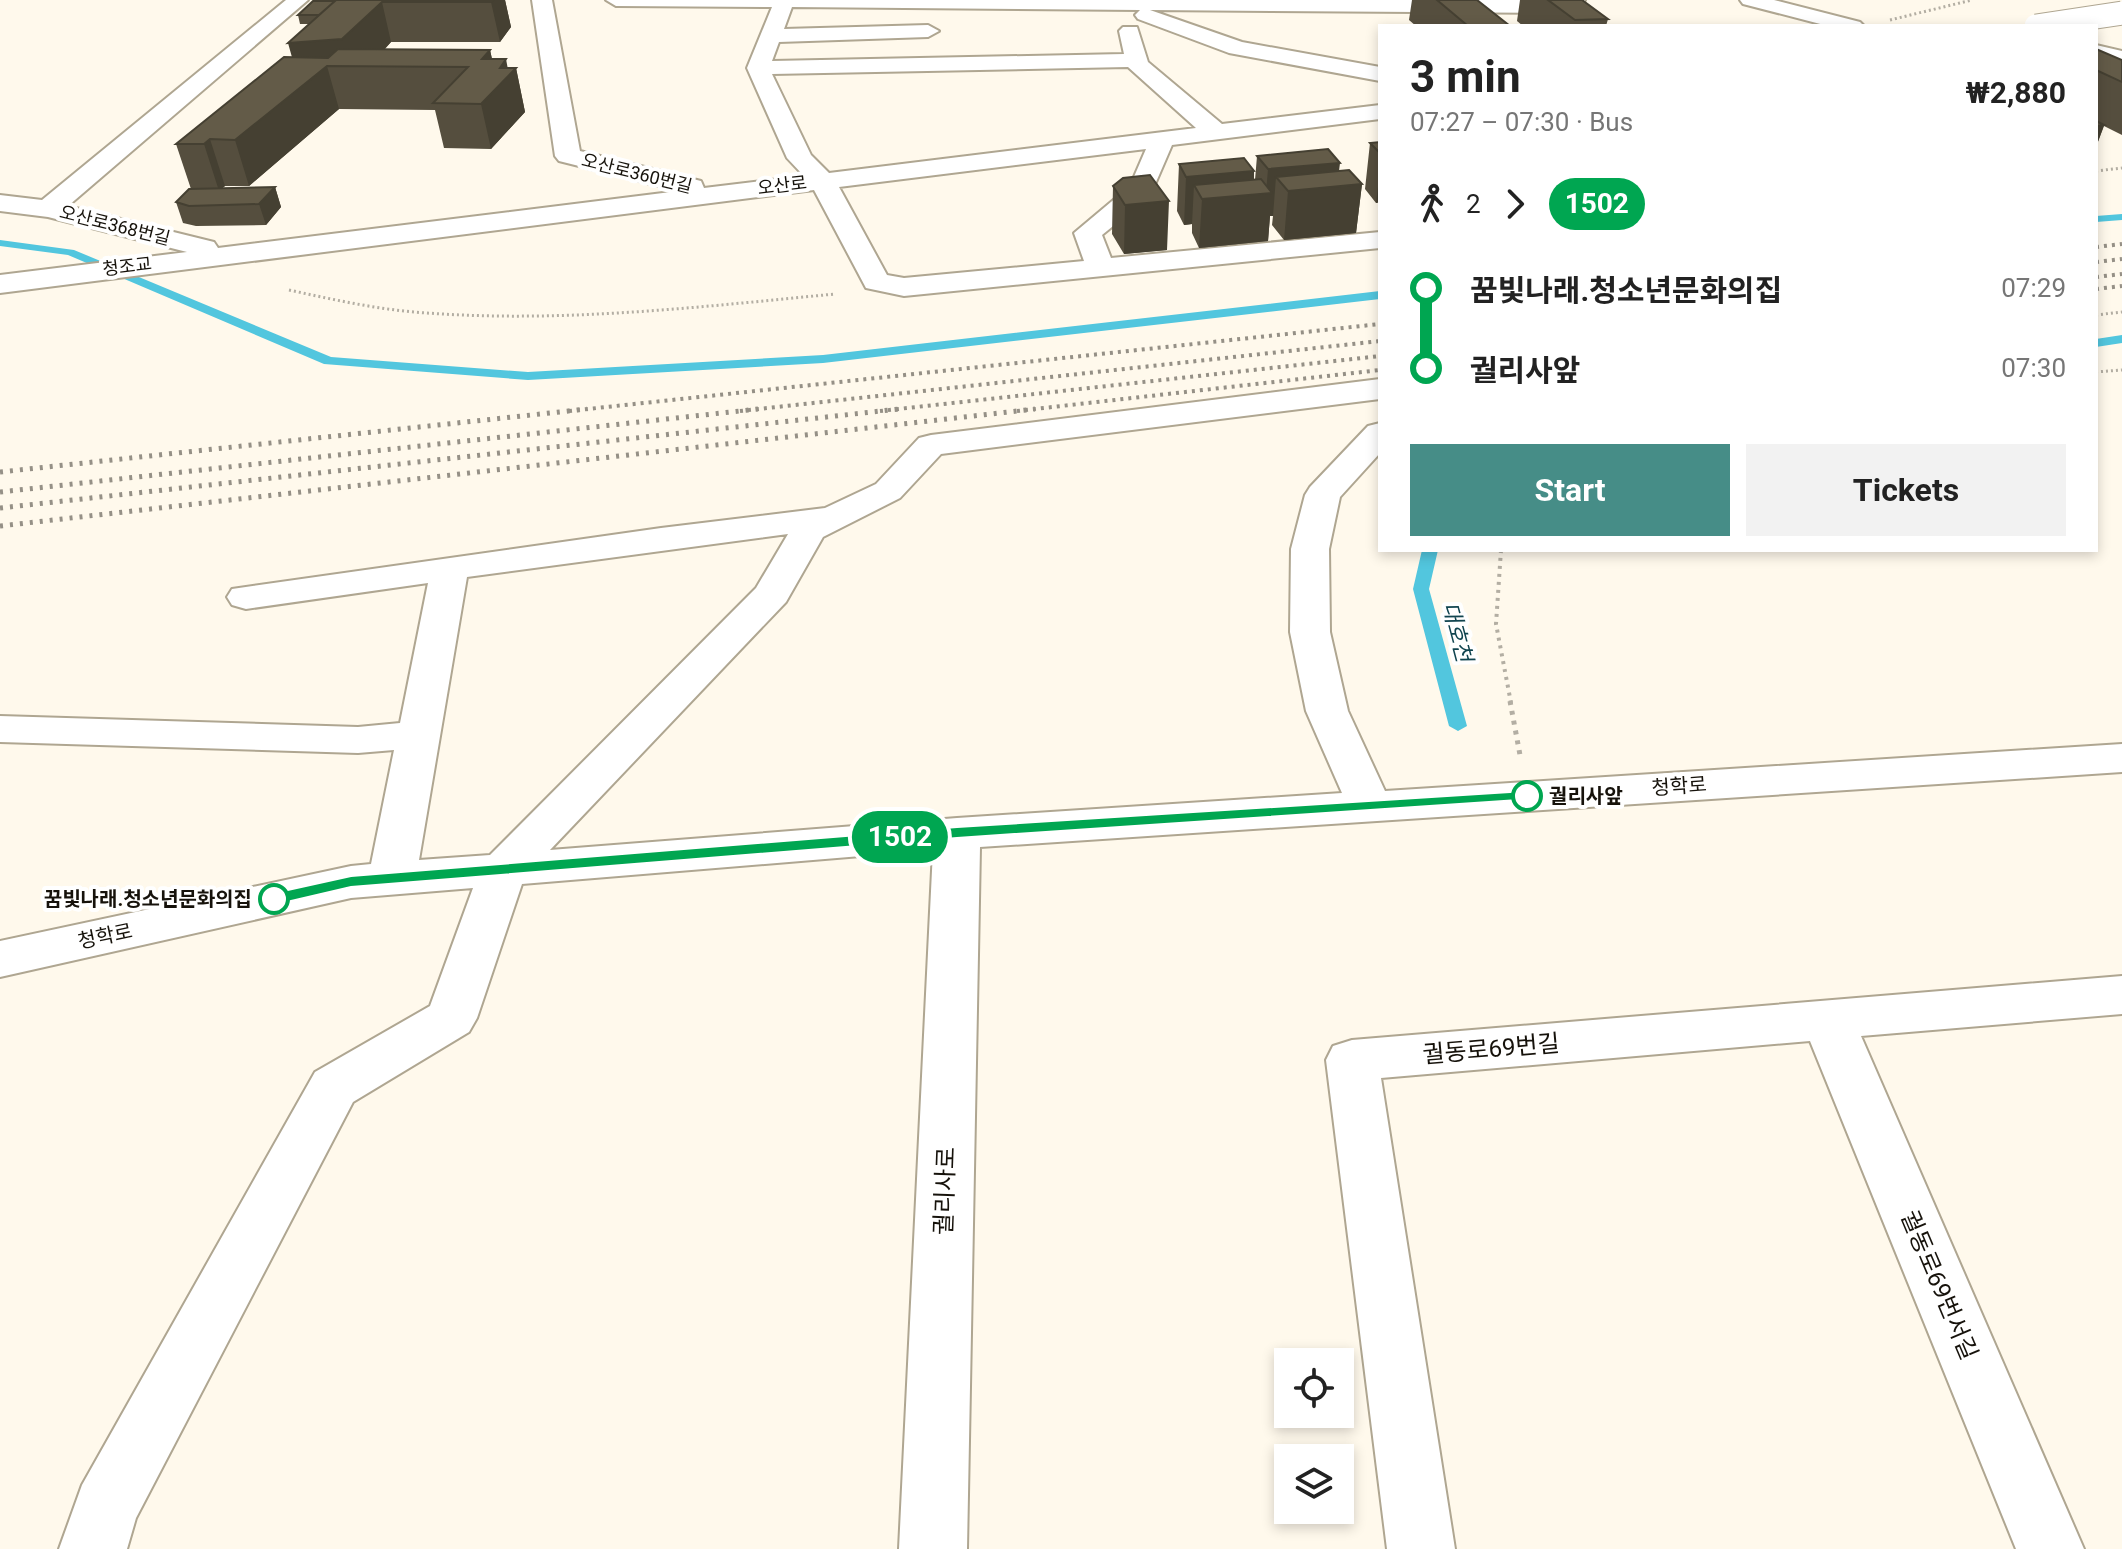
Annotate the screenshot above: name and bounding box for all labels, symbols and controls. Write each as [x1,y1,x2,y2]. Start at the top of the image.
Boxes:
text: 3 min [1410,51,1521,103]
text: ₩2,880 [1965,75,2066,110]
text: 07:27 – 07:30 · Bus [1410,107,1633,137]
street label: 오산로360번길 [580,149,694,197]
street label: 오산로 [756,172,808,198]
icon: walk [1410,182,1454,226]
icon: forward [1493,182,1537,226]
text: 1502 [1565,187,1629,220]
text: 2 [1466,189,1481,219]
street label: 오산로368번길 [58,201,172,249]
street label: 청조교 [101,253,153,279]
text: 꿈빛나래.청소년문화의집 [1470,273,1782,308]
text: 07:29 [2001,273,2066,303]
text: 궐리사앞 [1470,353,1580,388]
text: 07:30 [2001,353,2066,383]
button: Start [1410,444,1730,536]
button: Tickets [1746,444,2066,536]
water label: 대호천 [1437,599,1478,667]
street label: 청학로 [1651,772,1707,800]
marker: 궐리사앞 [1512,781,1542,811]
place label: 궐리사앞 [1549,784,1623,808]
line badge: 1502 [844,811,956,863]
text: 1502 [868,820,932,853]
marker: 꿈빛나래.청소년문화의집 [259,884,289,914]
place label: 꿈빛나래.청소년문화의집 [44,887,252,911]
street label: 청학로 [76,919,134,953]
street label: 궐동로69번길 [1421,1029,1561,1069]
street label: 궐리사로 [929,1146,961,1236]
street label: 궐동로69번서길 [1895,1206,1983,1364]
map controls [1274,1348,1354,1524]
button: locate [1274,1348,1354,1428]
button: layers [1274,1444,1354,1524]

